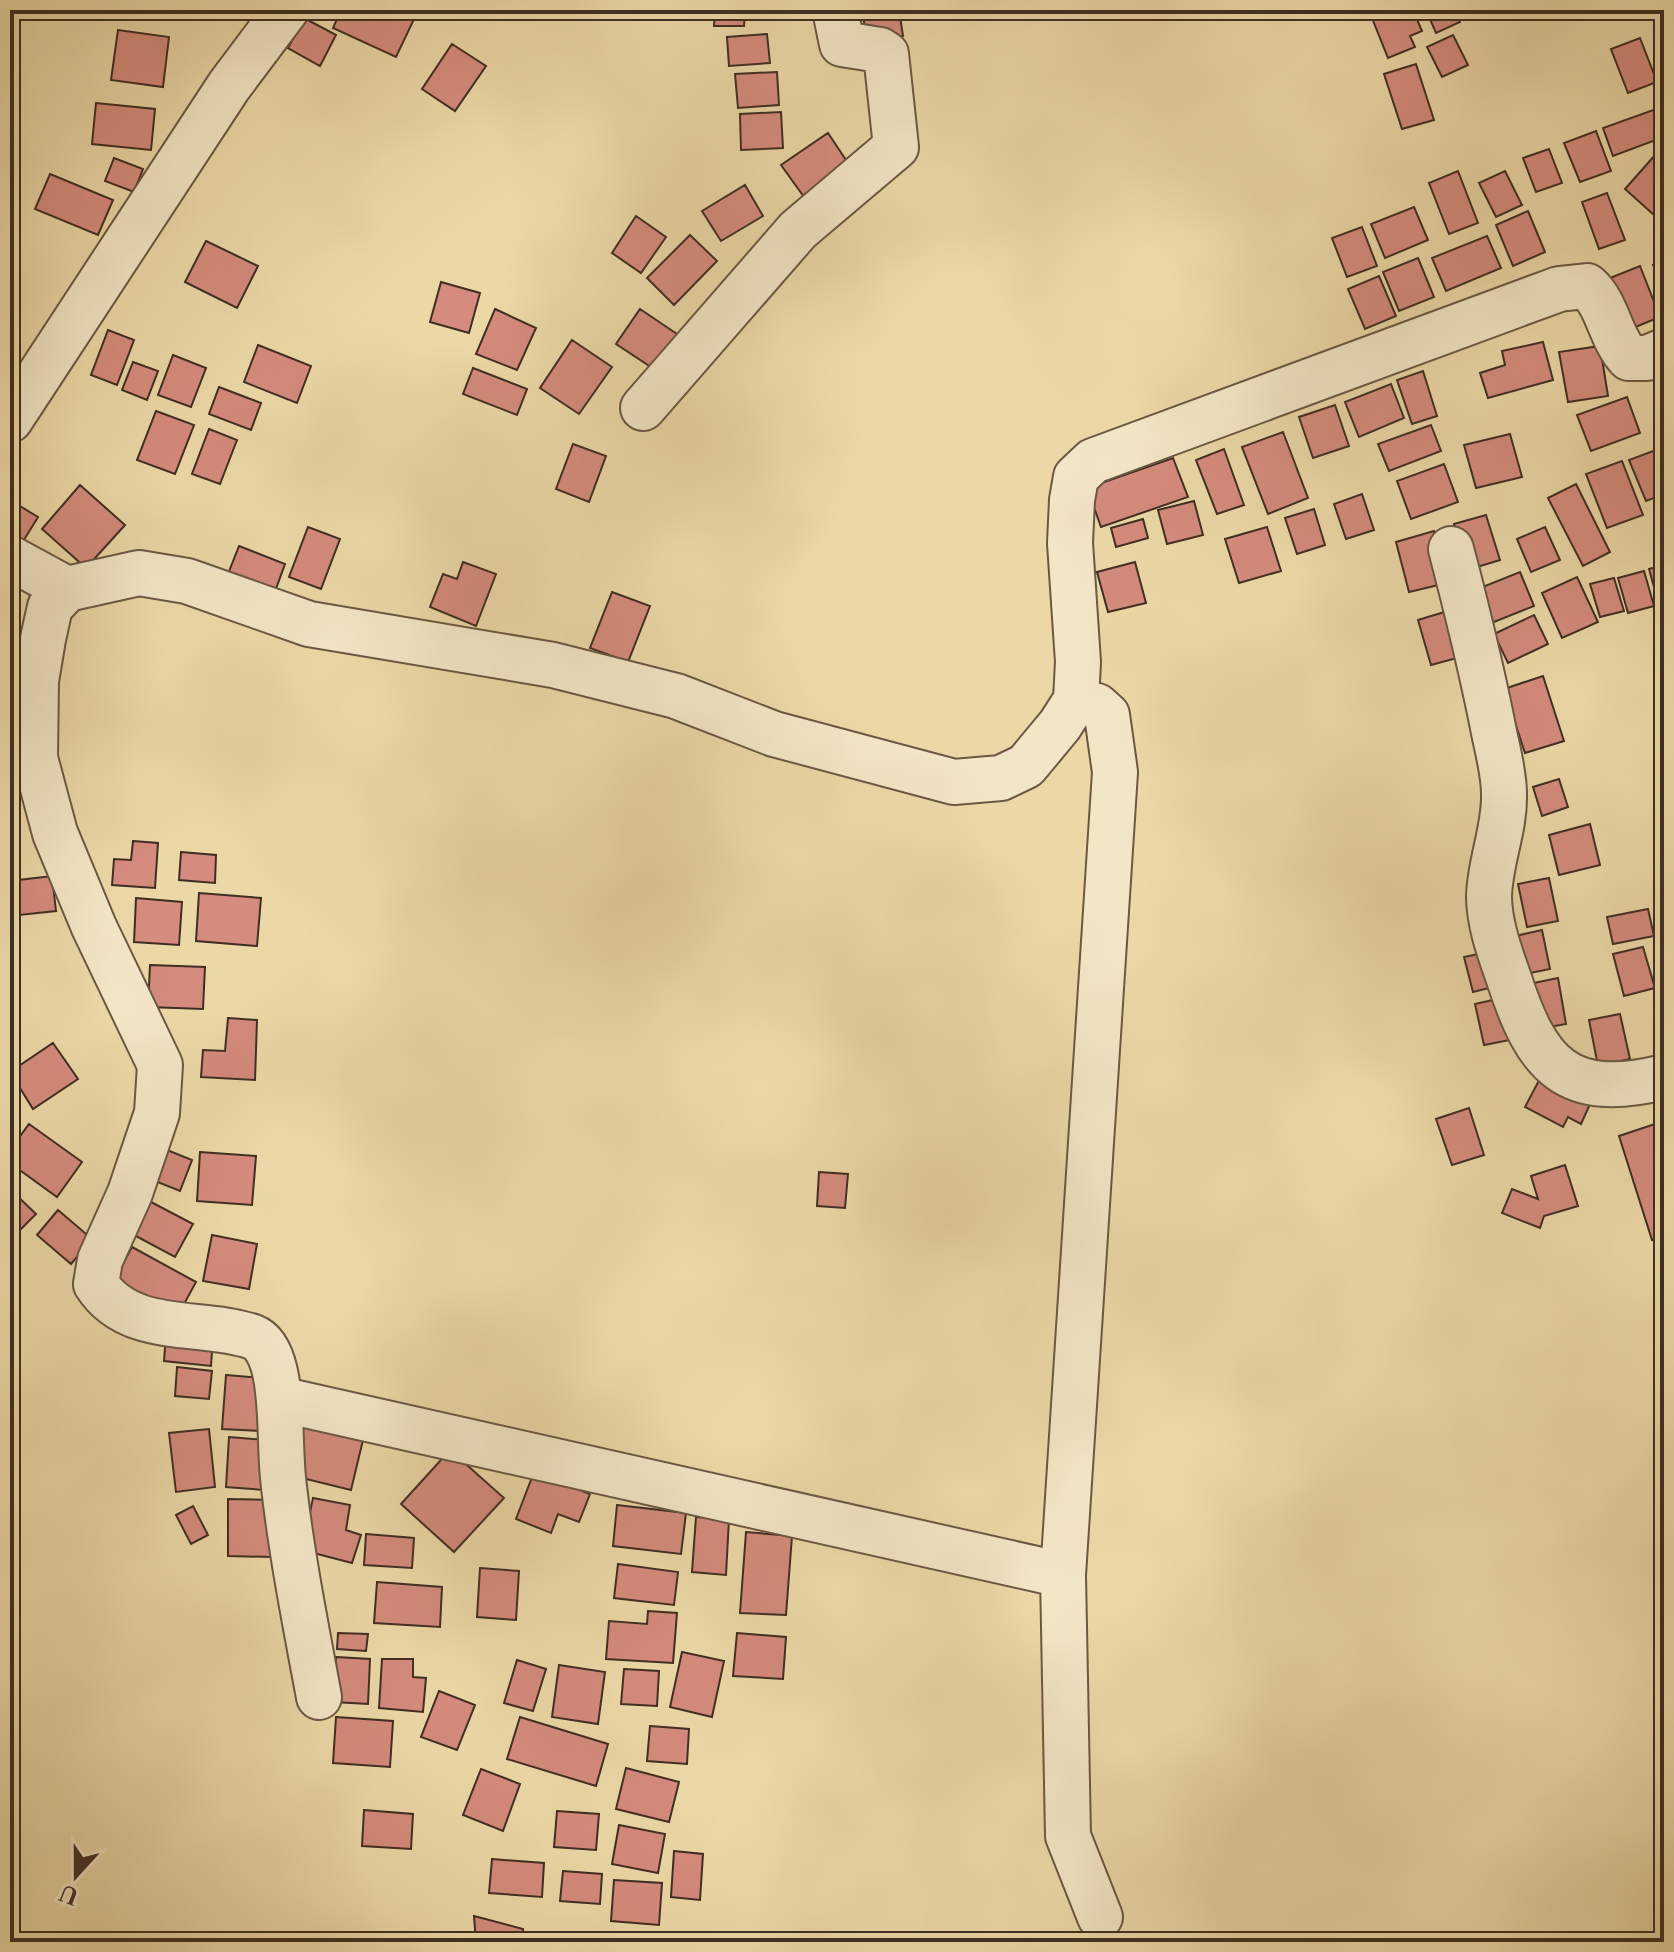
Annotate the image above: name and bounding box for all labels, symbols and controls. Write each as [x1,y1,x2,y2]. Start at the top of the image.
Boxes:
north arrow [36,1836,116,1916]
text: U [56,1878,82,1910]

